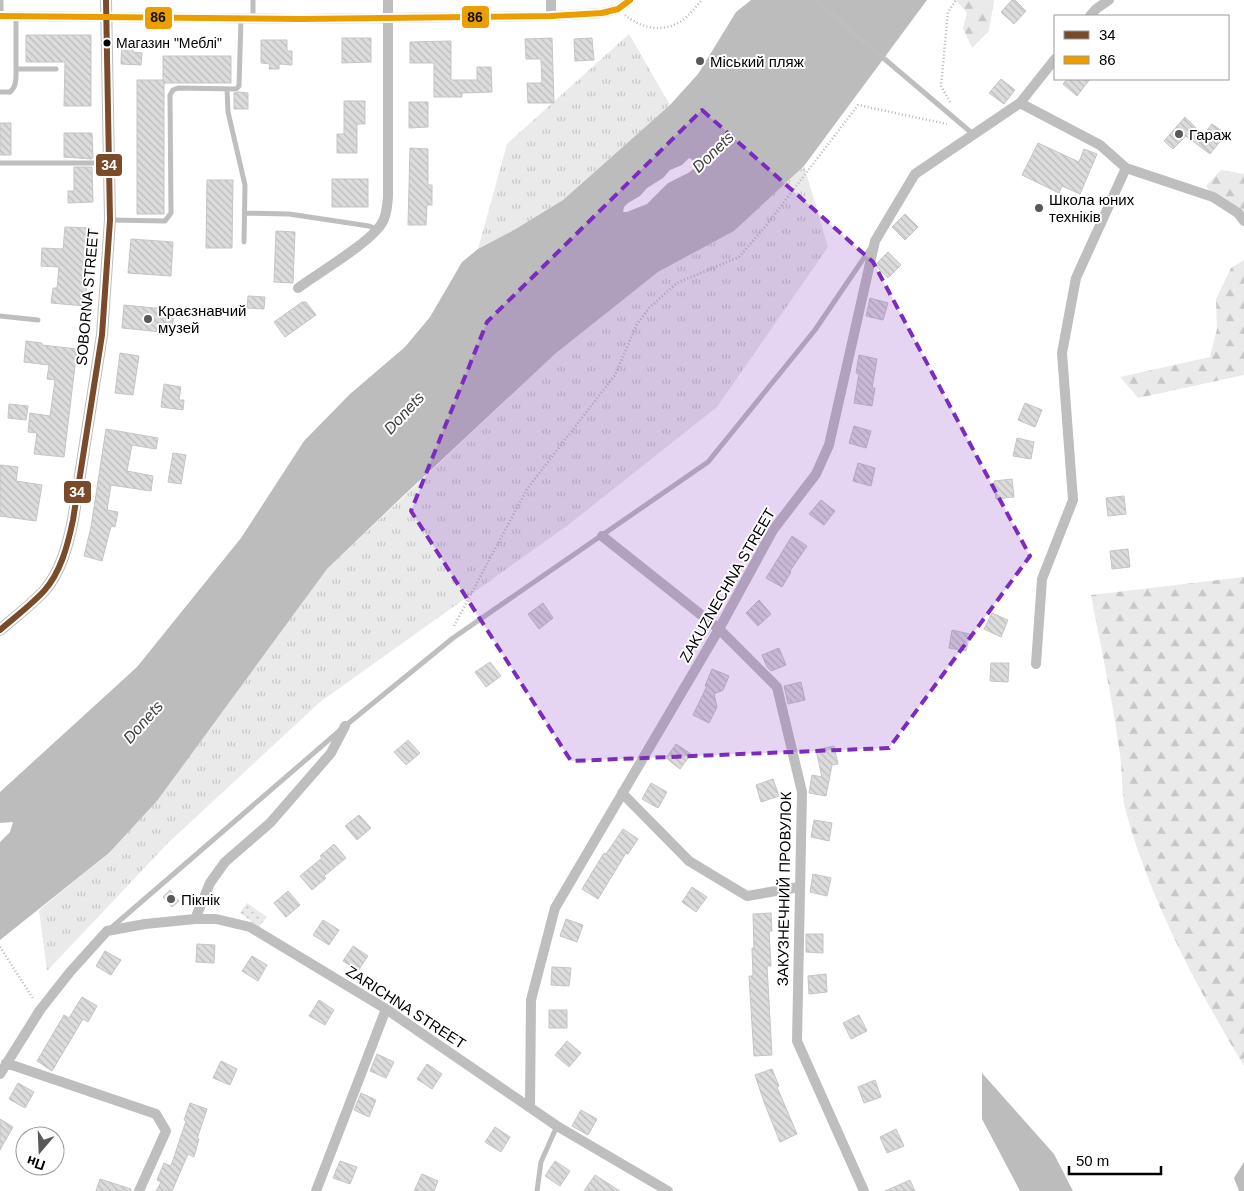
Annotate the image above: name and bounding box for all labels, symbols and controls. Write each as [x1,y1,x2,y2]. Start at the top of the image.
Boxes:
line badge: 86 [461,5,490,29]
line badge: 86 [144,6,173,30]
text: 86 [150,9,166,25]
text: 86 [467,9,483,25]
legend [1054,15,1229,80]
text: 34 [1099,26,1116,43]
place label: Магазин "Меблі" [116,35,222,51]
marker: Магазин "Меблі" [102,38,112,48]
text: 86 [1099,51,1116,68]
place label: Міський пляж [710,53,804,70]
marker: Міський пляж [694,55,706,67]
place label: Гараж [1189,126,1231,143]
water label: Donets [689,128,737,176]
marker: Гараж [1173,128,1185,140]
line badge: 34 [95,153,123,177]
text: 34 [101,157,117,173]
place label: Школа юних техніків [1049,191,1135,225]
marker: Школа юних техніків [1033,202,1045,214]
street label: SOBORNA STREET [73,228,101,366]
place label: Краєзнавчий музей [158,302,246,336]
marker: Краєзнавчий музей [142,313,154,325]
water label: Donets [380,389,428,437]
line badge: 34 [63,480,92,504]
text: 34 [69,484,85,500]
street label: ZAKUZNECHNA STREET [676,505,778,665]
water label: Donets [120,697,166,747]
street label: ЗАКУЗНЕЧНИЙ ПРОВУЛОК [774,791,794,986]
place label: Пікнік [181,891,220,908]
marker: Пікнік [165,893,177,905]
street label: ZARICHNA STREET [343,962,469,1052]
north arrow [15,1126,65,1176]
scale bar [1069,1144,1162,1176]
text: 50 m [1076,1152,1109,1169]
text: Пн [24,1153,47,1174]

